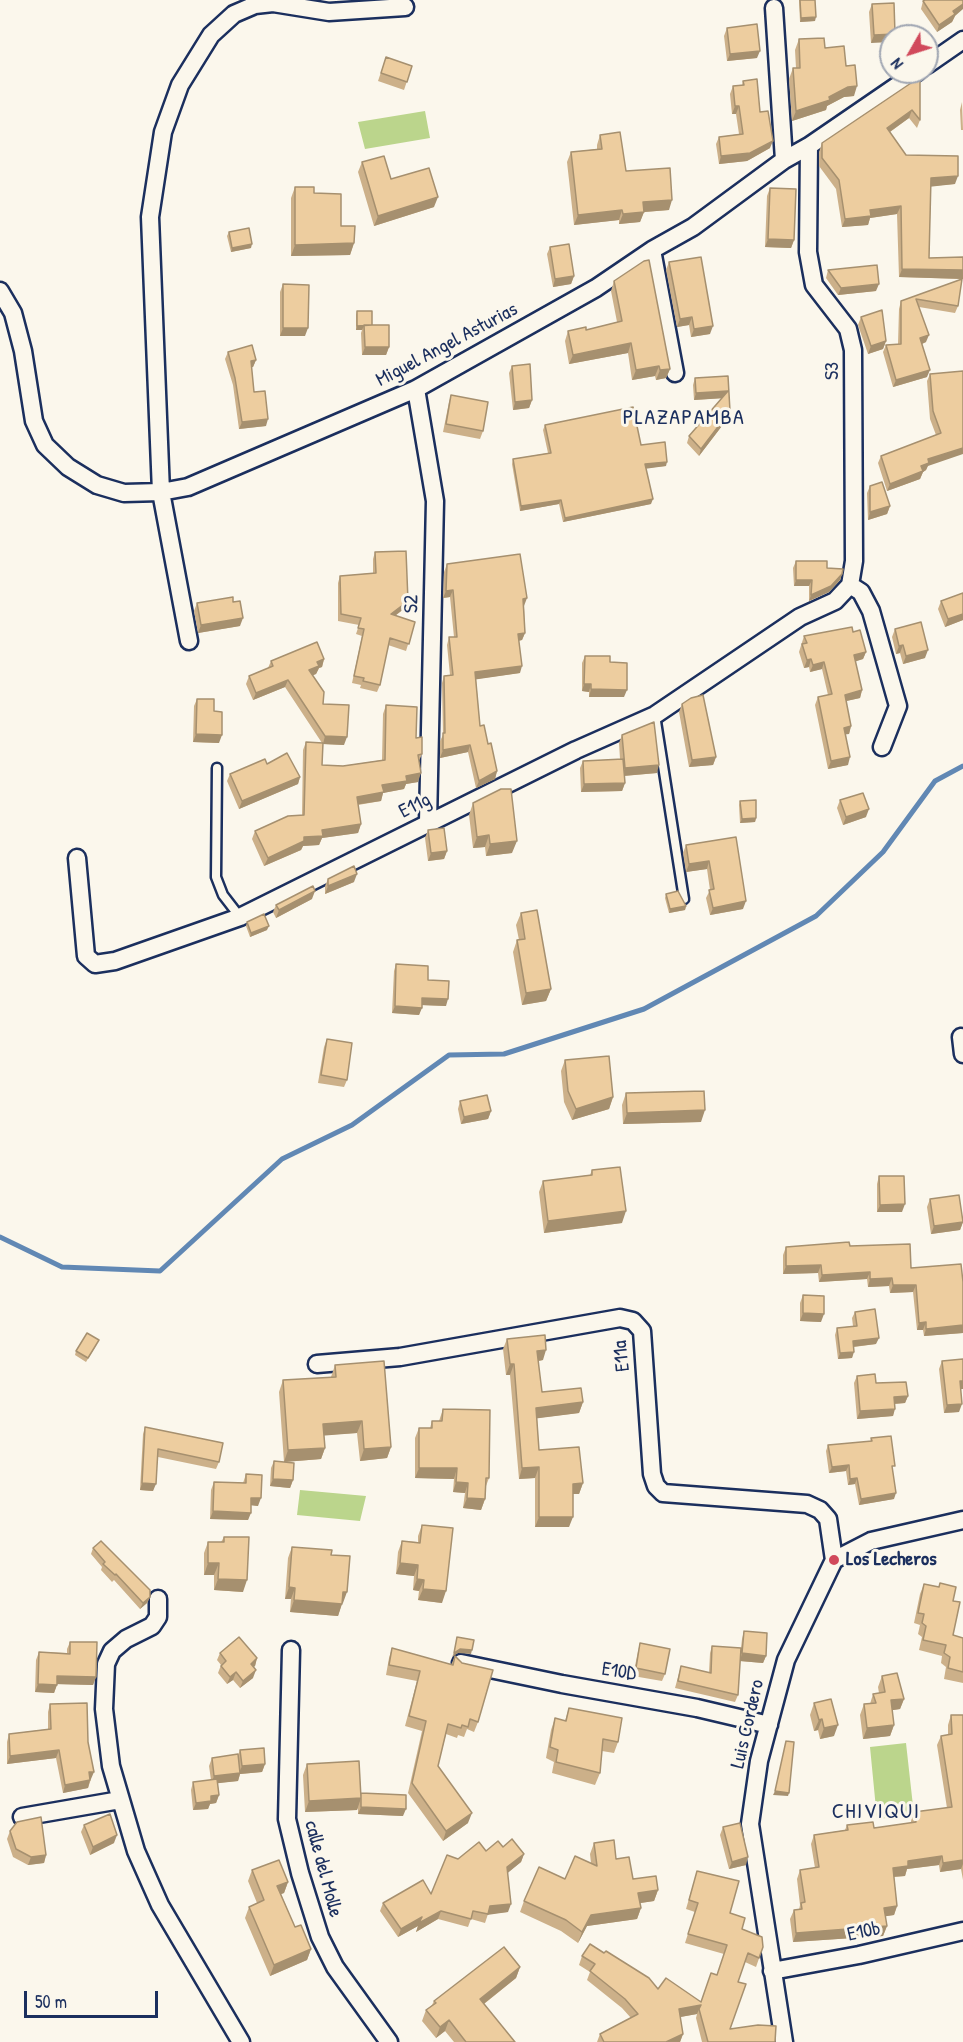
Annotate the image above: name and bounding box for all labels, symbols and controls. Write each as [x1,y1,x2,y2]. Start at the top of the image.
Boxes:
north arrow [879,24,939,84]
text: N [885,54,908,74]
street label: Miguel Angel Asturias [372,298,522,392]
street label: S3 [821,362,845,380]
district label: PLAZAPAMBA [623,405,745,431]
street label: S2 [400,595,424,613]
street label: E11g [395,788,435,824]
street label: E11a [608,1339,636,1373]
place label: Los Lecheros [846,1548,937,1572]
marker: Los Lecheros [827,1553,841,1567]
street label: E10D [600,1657,638,1687]
street label: Luis Cordero [726,1677,770,1771]
district label: CHIVIQUI [832,1799,920,1825]
street label: calle del Molle [299,1818,347,1920]
street label: E10b [845,1917,883,1947]
scale bar [27,1979,160,2017]
text: 50 m [35,1989,67,2014]

